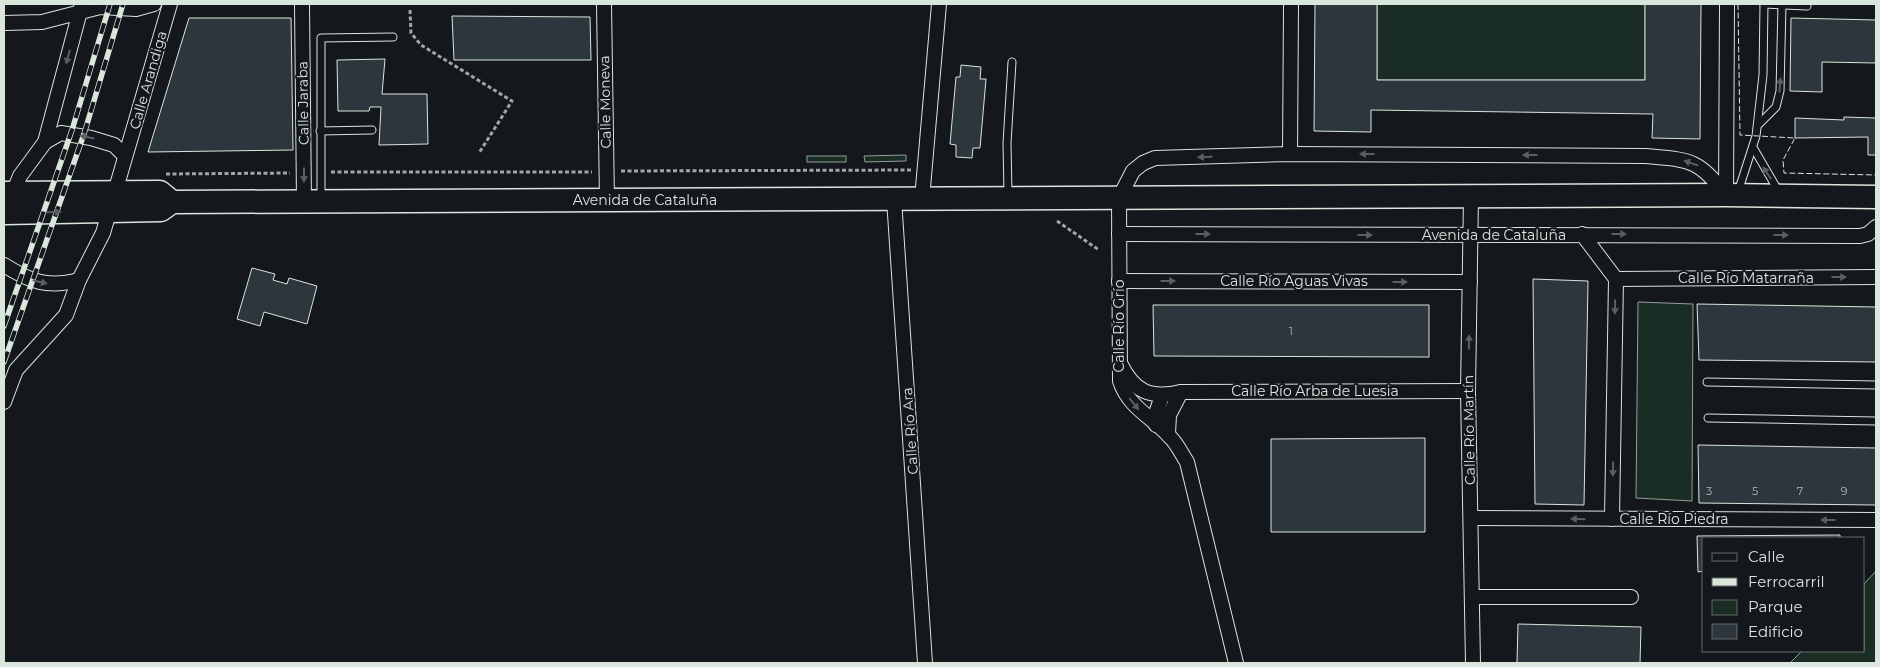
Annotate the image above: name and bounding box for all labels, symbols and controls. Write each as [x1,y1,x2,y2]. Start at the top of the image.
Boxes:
street label: Calle Arandiga [125,29,171,131]
one-way arrow [64,50,72,65]
street label: Calle Moneva [595,55,615,149]
street label: Calle Jaraba [293,61,313,145]
one-way arrow [1776,76,1784,92]
one-way arrow [78,133,94,141]
one-way arrow [1359,150,1375,158]
one-way arrow [1521,151,1537,159]
one-way arrow [1196,153,1212,161]
one-way arrow [1683,159,1698,167]
one-way arrow [1762,166,1772,180]
one-way arrow [300,168,308,184]
street label: Avenida de Cataluña [573,191,717,209]
one-way arrow [47,207,63,215]
street label: Avenida de Cataluña [1422,226,1566,244]
one-way arrow [1195,230,1211,238]
one-way arrow [1611,230,1627,238]
one-way arrow [1358,231,1374,239]
one-way arrow [1774,231,1790,239]
street label: Calle Río Matarraña [1678,269,1814,287]
street label: Calle Río Aguas Vivas [1220,272,1368,290]
one-way arrow [1832,273,1848,281]
one-way arrow [1160,277,1176,285]
one-way arrow [32,278,47,286]
one-way arrow [1393,278,1409,286]
street label: Calle Río Grío [1110,279,1128,372]
one-way arrow [1611,299,1619,315]
house number: 1 [1289,324,1293,338]
one-way arrow [1465,334,1473,350]
street label: Calle Río Martín [1459,375,1479,485]
street label: Calle Río Arba de Luesia [1231,382,1399,400]
street label: Calle Río Ara [898,387,922,475]
one-way arrow [1128,397,1139,410]
one-way arrow [1609,461,1617,477]
house number: 3 [1706,484,1712,498]
house number: 5 [1752,484,1758,498]
house number: 7 [1797,484,1803,498]
house number: 9 [1841,484,1848,498]
street label: Calle Río Piedra [1619,510,1729,528]
one-way arrow [1569,515,1585,523]
one-way arrow [1819,516,1835,524]
legend [1702,537,1865,652]
text: Calle [1748,547,1785,566]
text: Ferrocarril [1748,572,1825,591]
text: Parque [1748,597,1803,616]
text: Edificio [1748,622,1803,641]

